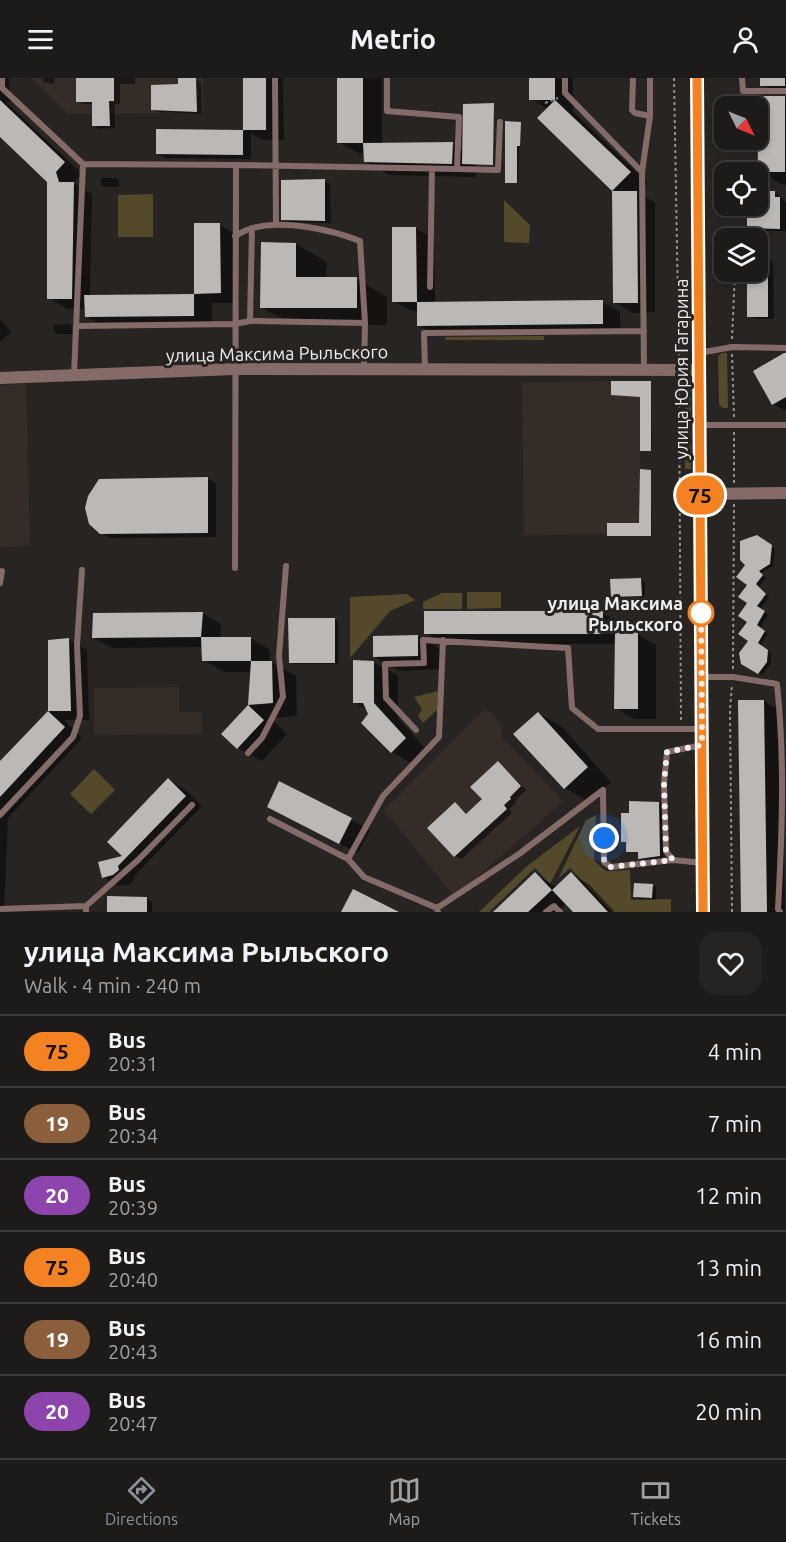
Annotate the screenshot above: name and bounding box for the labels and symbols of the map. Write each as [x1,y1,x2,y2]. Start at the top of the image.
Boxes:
north arrow [714,96,768,150]
street label: улица Юрия Гагарина [671,279,691,459]
street label: улица Максима Рыльского [166,341,388,365]
line badge: 75 [673,476,727,514]
place label: улица Максима Рыльского [548,593,683,634]
marker: улица Максима Рыльского [688,600,714,626]
your location [589,823,619,853]

